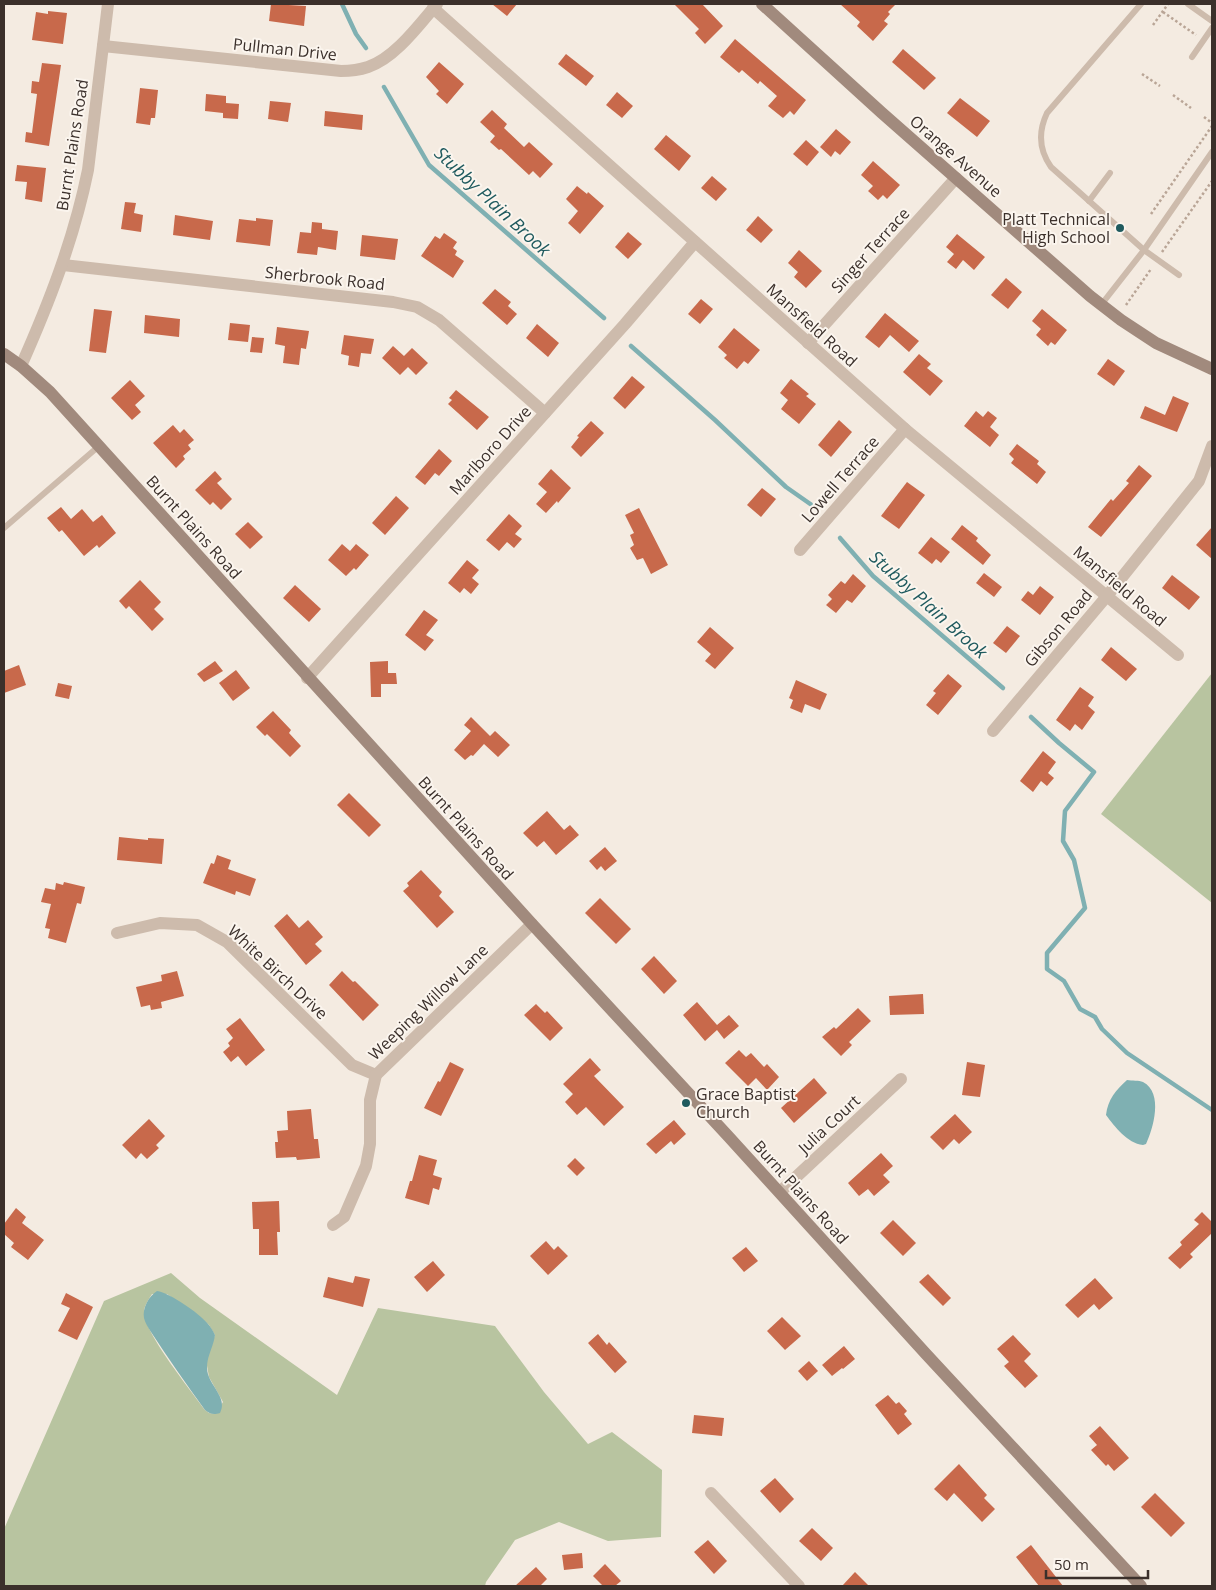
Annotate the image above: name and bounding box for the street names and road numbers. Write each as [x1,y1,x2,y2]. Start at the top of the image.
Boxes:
street label: Pullman Drive [232,33,338,65]
street label: Burnt Plains Road [51,78,93,212]
street label: Orange Avenue [905,110,1007,202]
street label: Singer Terrace [826,203,914,297]
street label: Sherbrook Road [264,261,386,295]
street label: Mansfield Road [762,278,862,372]
street label: Marlboro Drive [444,401,536,499]
street label: Lowell Terrace [796,431,884,527]
street label: Burnt Plains Road [141,470,247,584]
street label: Mansfield Road [1069,541,1171,631]
street label: Gibson Road [1019,585,1097,671]
street label: Burnt Plains Road [413,771,519,885]
street label: White Birch Drive [223,920,333,1024]
street label: Weeping Willow Lane [363,939,493,1065]
street label: Julia Court [792,1090,865,1160]
street label: Burnt Plains Road [748,1135,854,1249]

